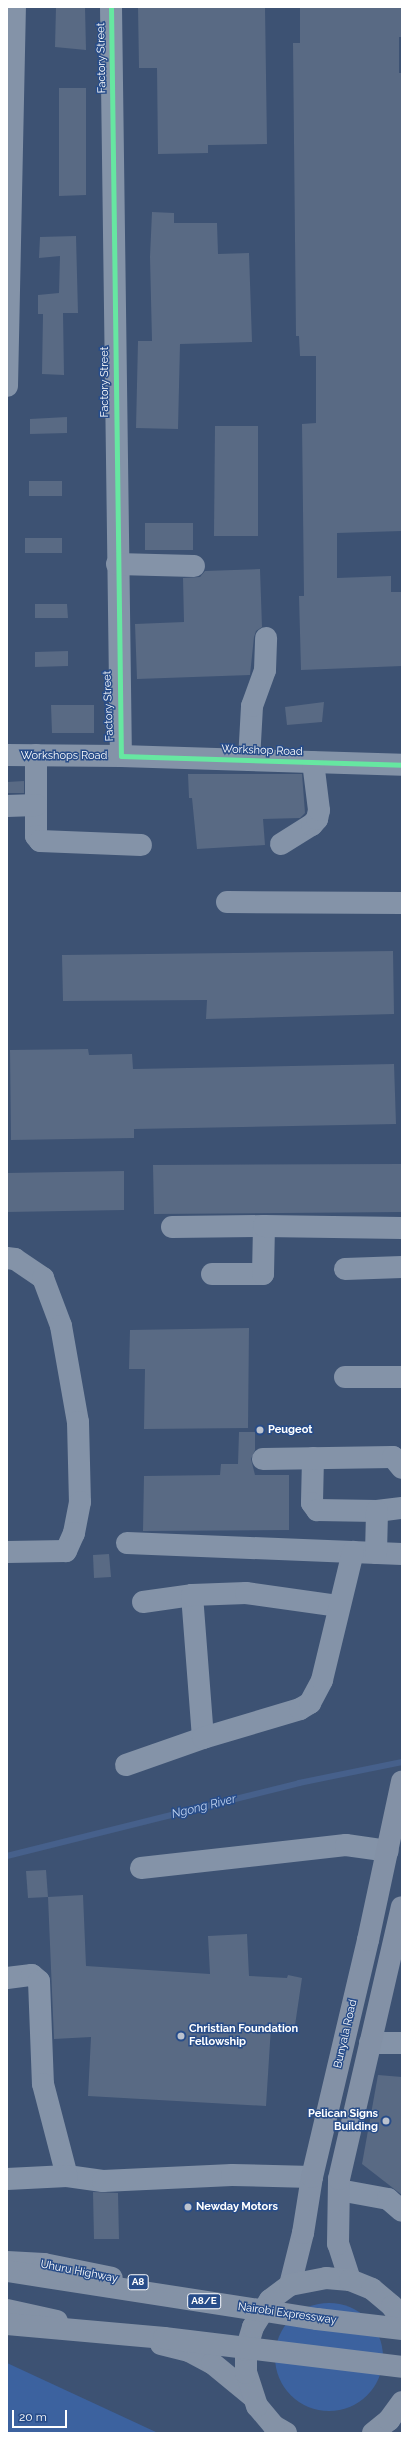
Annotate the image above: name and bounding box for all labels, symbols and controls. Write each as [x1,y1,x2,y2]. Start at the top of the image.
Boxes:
street label: Factory Street [95,22,109,94]
street label: Factory Street [98,346,112,418]
street label: Factory Street [101,670,117,742]
street label: Workshop Road [221,743,303,759]
street label: Workshops Road [21,749,107,763]
place label: Peugeot [268,1423,312,1437]
marker: Peugeot [255,1425,265,1435]
water label: Ngong River [170,1792,238,1822]
street label: Bunyala Road [332,1998,360,2070]
place label: Christian Foundation Fellowship [189,2023,298,2049]
marker: Christian Foundation Fellowship [176,2031,186,2041]
place label: Pelican Signs Building [308,2108,378,2134]
marker: Pelican Signs Building [381,2116,391,2126]
place label: Newday Motors [196,2200,278,2214]
marker: Newday Motors [183,2202,193,2212]
street label: Uhuru Highway [39,2258,119,2286]
road number: A8 [127,2274,149,2290]
road number: A8/E [187,2293,221,2309]
street label: Nairobi Expressway [237,2301,337,2327]
scale bar [14,2402,69,2428]
text: 20 m [19,2410,47,2424]

